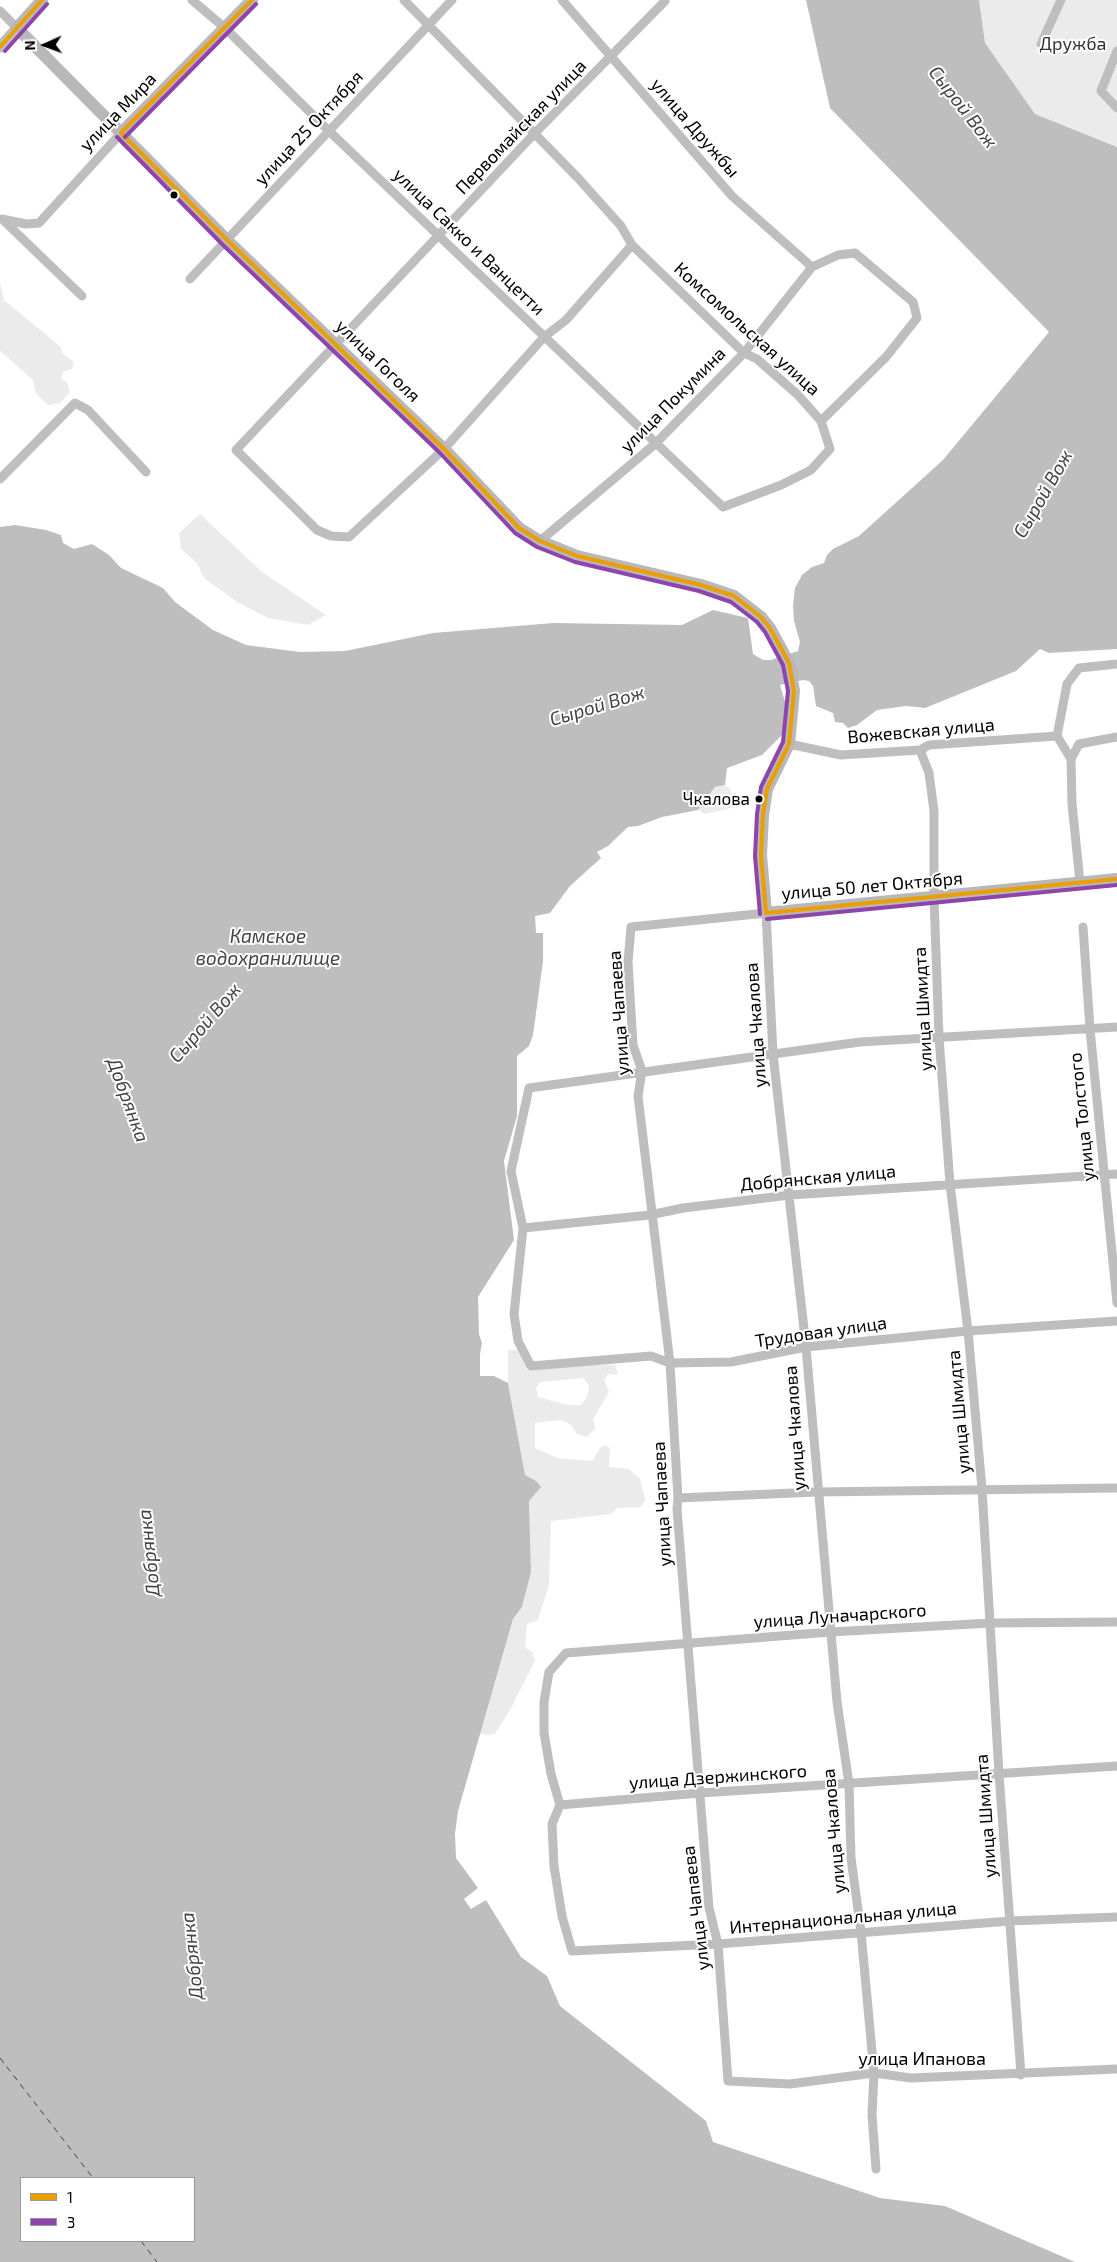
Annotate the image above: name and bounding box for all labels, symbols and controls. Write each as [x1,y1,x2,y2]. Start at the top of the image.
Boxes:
north arrow [20,20,70,70]
park label: Дружба [1040,33,1106,55]
text: N [21,40,38,51]
street label: Первомайская улица [451,55,591,199]
water label: Сырой Вож [924,61,1002,153]
street label: улица 25 Октября [250,66,368,190]
street label: улица Мира [75,68,161,156]
street label: улица Дружбы [646,74,744,182]
street label: улица Сакко и Ванцетти [389,164,549,320]
unlabelled marker [169,190,179,200]
street label: Комсомольская улица [670,258,824,400]
street label: улица Гоголя [331,315,425,407]
street label: улица Покумина [616,343,730,457]
water label: Сырой Вож [1009,446,1077,542]
water label: Сырой Вож [547,681,647,731]
street label: Вожевская улица [846,714,996,748]
place label: Чкалова [683,789,750,809]
marker: Чкалова [754,794,764,804]
street label: улица 50 лет Октября [780,867,964,905]
water label: Камское водохранилище [196,926,340,970]
street label: улица Шмидта [909,946,937,1072]
street label: улица Чапаева [604,950,634,1076]
street label: улица Чкалова [741,962,771,1088]
water label: Сырой Вож [164,979,246,1067]
street label: улица Толстого [1065,1052,1099,1182]
water label: Добрянка [102,1055,154,1145]
street label: Добрянская улица [739,1160,897,1196]
street label: Трудовая улица [754,1312,888,1352]
street label: улица Шмидта [943,1349,975,1475]
street label: улица Чкалова [780,1365,810,1491]
street label: улица Чапаева [648,1441,676,1567]
water label: Добрянка [133,1508,165,1598]
street label: улица Луначарского [753,1599,927,1633]
street label: улица Шмидта [971,1753,1001,1879]
street label: улица Дзержинского [628,1760,808,1794]
street label: улица Чкалова [818,1768,850,1894]
street label: улица Чапаева [678,1844,714,1972]
street label: Интернациональная улица [728,1897,958,1939]
water label: Добрянка [176,1911,208,2001]
street label: улица Ипанова [858,2048,986,2070]
legend [20,2177,195,2242]
text: 1 [67,2188,73,2206]
text: 3 [67,2213,75,2231]

